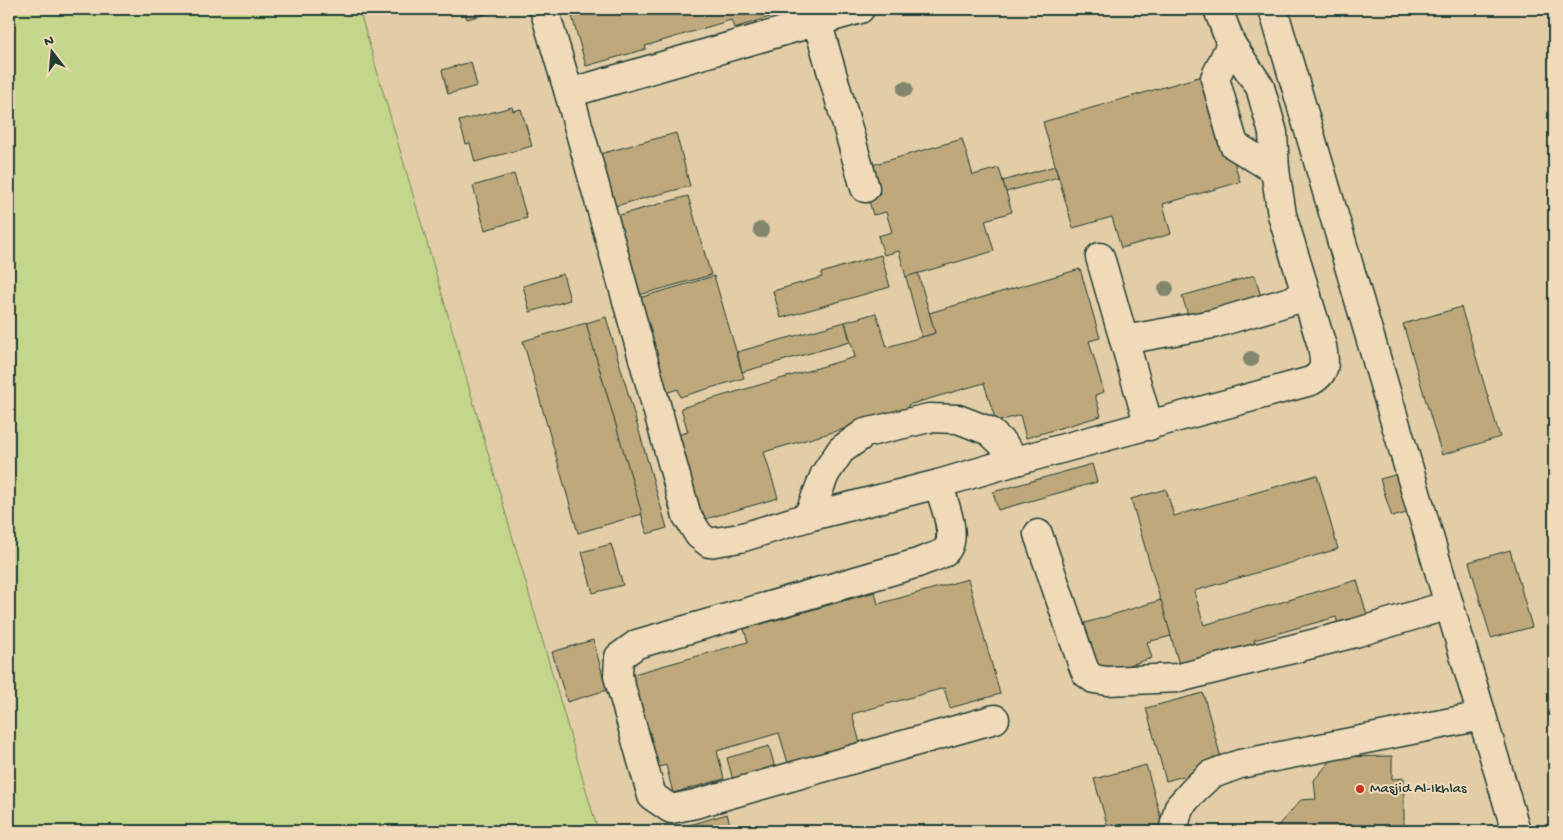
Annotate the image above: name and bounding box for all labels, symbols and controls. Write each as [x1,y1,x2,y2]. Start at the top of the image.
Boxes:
north arrow [28,28,78,78]
text: N [42,32,56,51]
place label: Masjid Al-Ikhlas [1370,780,1467,798]
marker: Masjid Al-Ikhlas [1354,783,1366,795]

